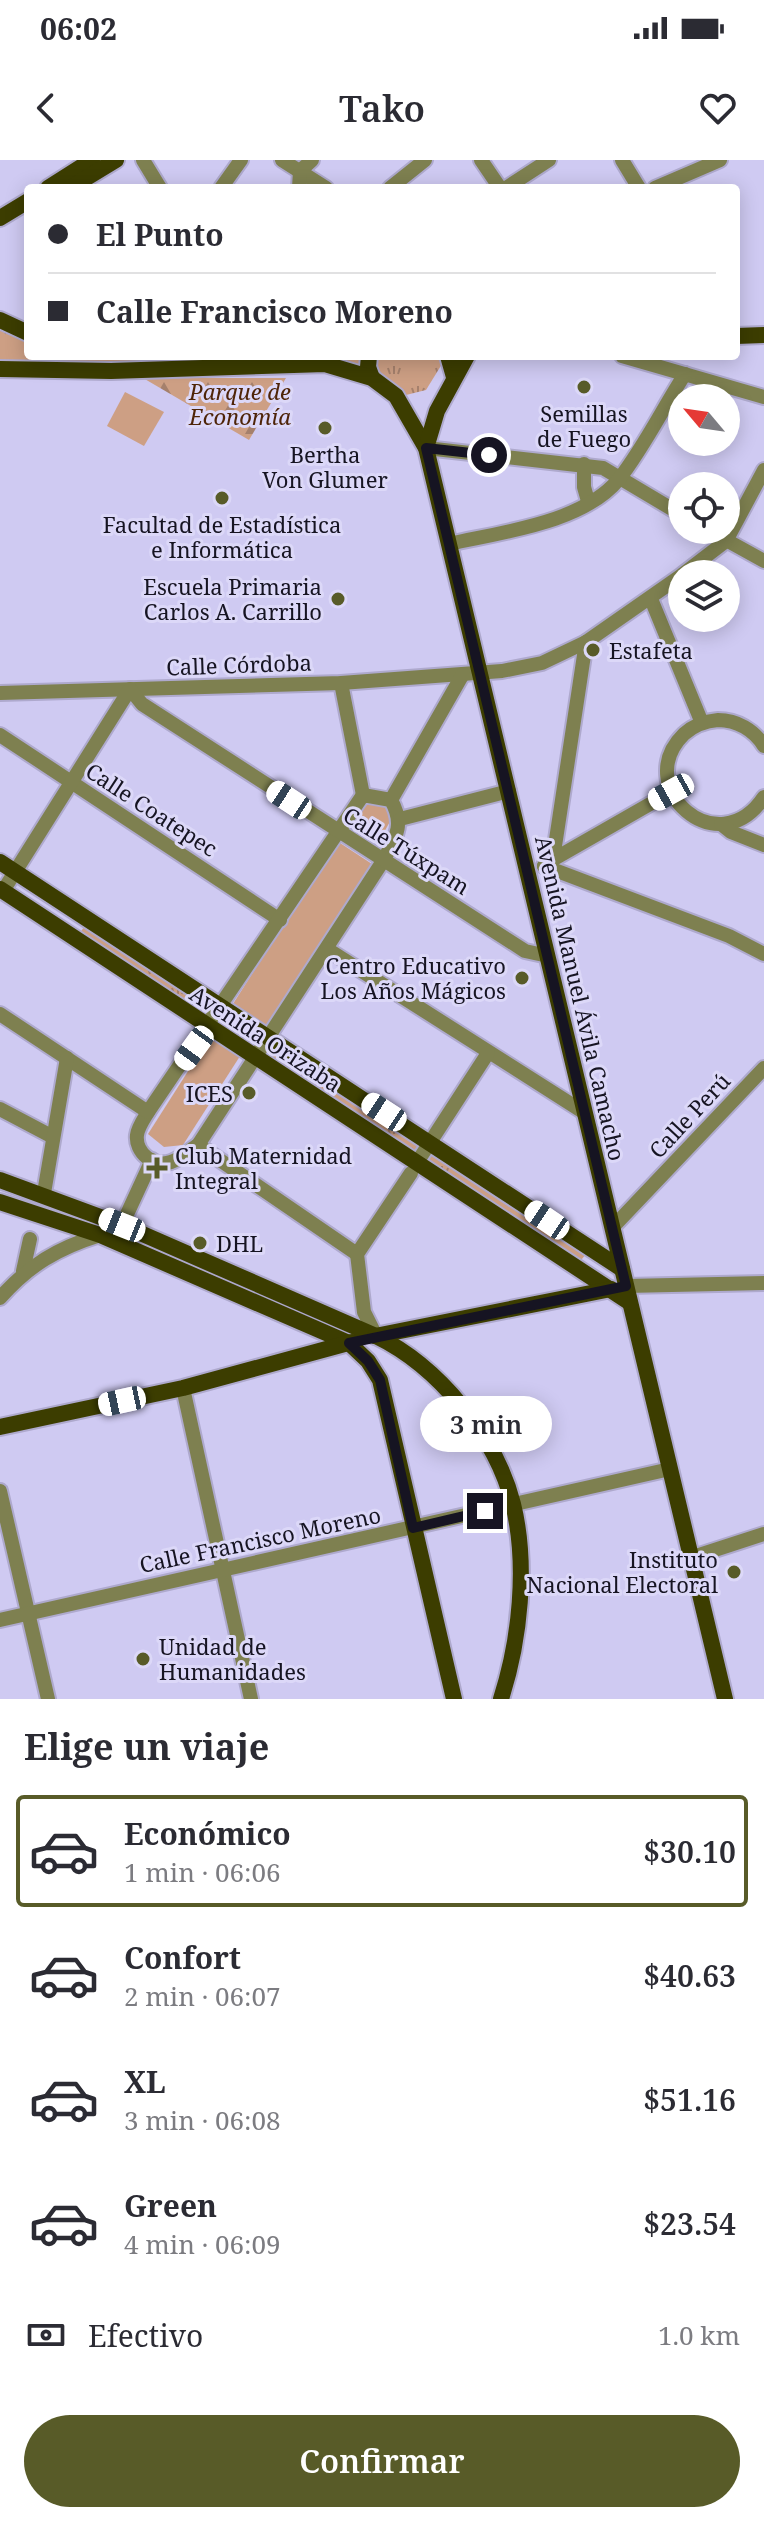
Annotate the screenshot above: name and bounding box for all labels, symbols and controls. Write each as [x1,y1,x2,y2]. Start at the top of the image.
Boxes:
text: 06:02 [40,8,117,49]
text: Tako [339,84,425,133]
icon: back [24,86,68,130]
icon: heart [696,86,740,130]
text: El Punto [96,214,224,255]
text: Calle Francisco Moreno [96,291,453,332]
park label: Parque de Economía [188,376,291,431]
marker: Semillas de Fuego [575,378,593,396]
north arrow [668,384,740,456]
map controls [668,384,740,632]
place label: Semillas de Fuego [537,398,631,453]
marker: Bertha Von Glumer [316,419,334,437]
route start [471,437,507,473]
place label: Bertha Von Glumer [262,439,388,494]
button: locate [668,472,740,544]
marker: Facultad de Estadística e Informática [213,489,231,507]
place label: Facultad de Estadística e Informática [103,509,341,564]
button: layers [668,560,740,632]
place label: Escuela Primaria Carlos A. Carrillo [143,571,322,626]
marker: Escuela Primaria Carlos A. Carrillo [329,590,347,608]
place label: Estafeta [609,635,693,665]
marker: Estafeta [584,641,602,659]
street label: Calle Córdoba [166,646,312,682]
street label: Calle Coatepec [80,755,224,863]
car [644,770,698,814]
car [262,777,316,823]
street label: Calle Túxpam [338,799,476,901]
street label: Avenida Manuel Ávila Camacho [529,833,633,1163]
place label: Centro Educativo Los Años Mágicos [321,950,506,1005]
marker: Centro Educativo Los Años Mágicos [513,969,531,987]
street label: Avenida Orizaba [185,978,347,1098]
car [170,1022,218,1074]
street label: Calle Perú [642,1066,736,1164]
place label: ICES [186,1078,233,1108]
marker: ICES [240,1084,258,1102]
car [357,1089,411,1135]
place label: Club Maternidad Integral [175,1140,353,1195]
marker: Club Maternidad Integral [146,1157,168,1179]
car [520,1197,574,1243]
car [95,1205,149,1245]
place label: DHL [216,1228,263,1258]
marker: DHL [191,1234,209,1252]
car [96,1384,148,1418]
callout: 3 min [419,1395,551,1451]
text: 3 min [450,1406,522,1442]
route end [467,1493,503,1529]
street label: Calle Francisco Moreno [137,1499,383,1579]
place label: Instituto Nacional Electoral [526,1544,718,1599]
marker: Instituto Nacional Electoral [725,1563,743,1581]
place label: Unidad de Humanidades [159,1631,306,1686]
marker: Unidad de Humanidades [134,1650,152,1668]
text: Elige un viaje [24,1722,269,1771]
text: Económico [124,1813,291,1854]
icon: car [28,1815,100,1887]
text: $30.10 [643,1831,736,1872]
text: 1 min · 06:06 [124,1854,281,1890]
text: Confort [124,1937,241,1978]
icon: car [28,1939,100,2011]
text: $40.63 [643,1955,736,1996]
text: 2 min · 06:07 [124,1978,281,2014]
text: XL [124,2061,166,2102]
icon: car [28,2063,100,2135]
text: $51.16 [643,2079,736,2120]
text: 3 min · 06:08 [124,2102,281,2138]
text: Green [124,2185,217,2226]
icon: car [28,2187,100,2259]
text: $23.54 [643,2203,736,2244]
text: 4 min · 06:09 [124,2226,281,2262]
icon: cash [24,2313,68,2357]
text: Efectivo [88,2315,203,2356]
text: 1.0 km [658,2317,740,2353]
button: Confirmar [24,2415,740,2507]

